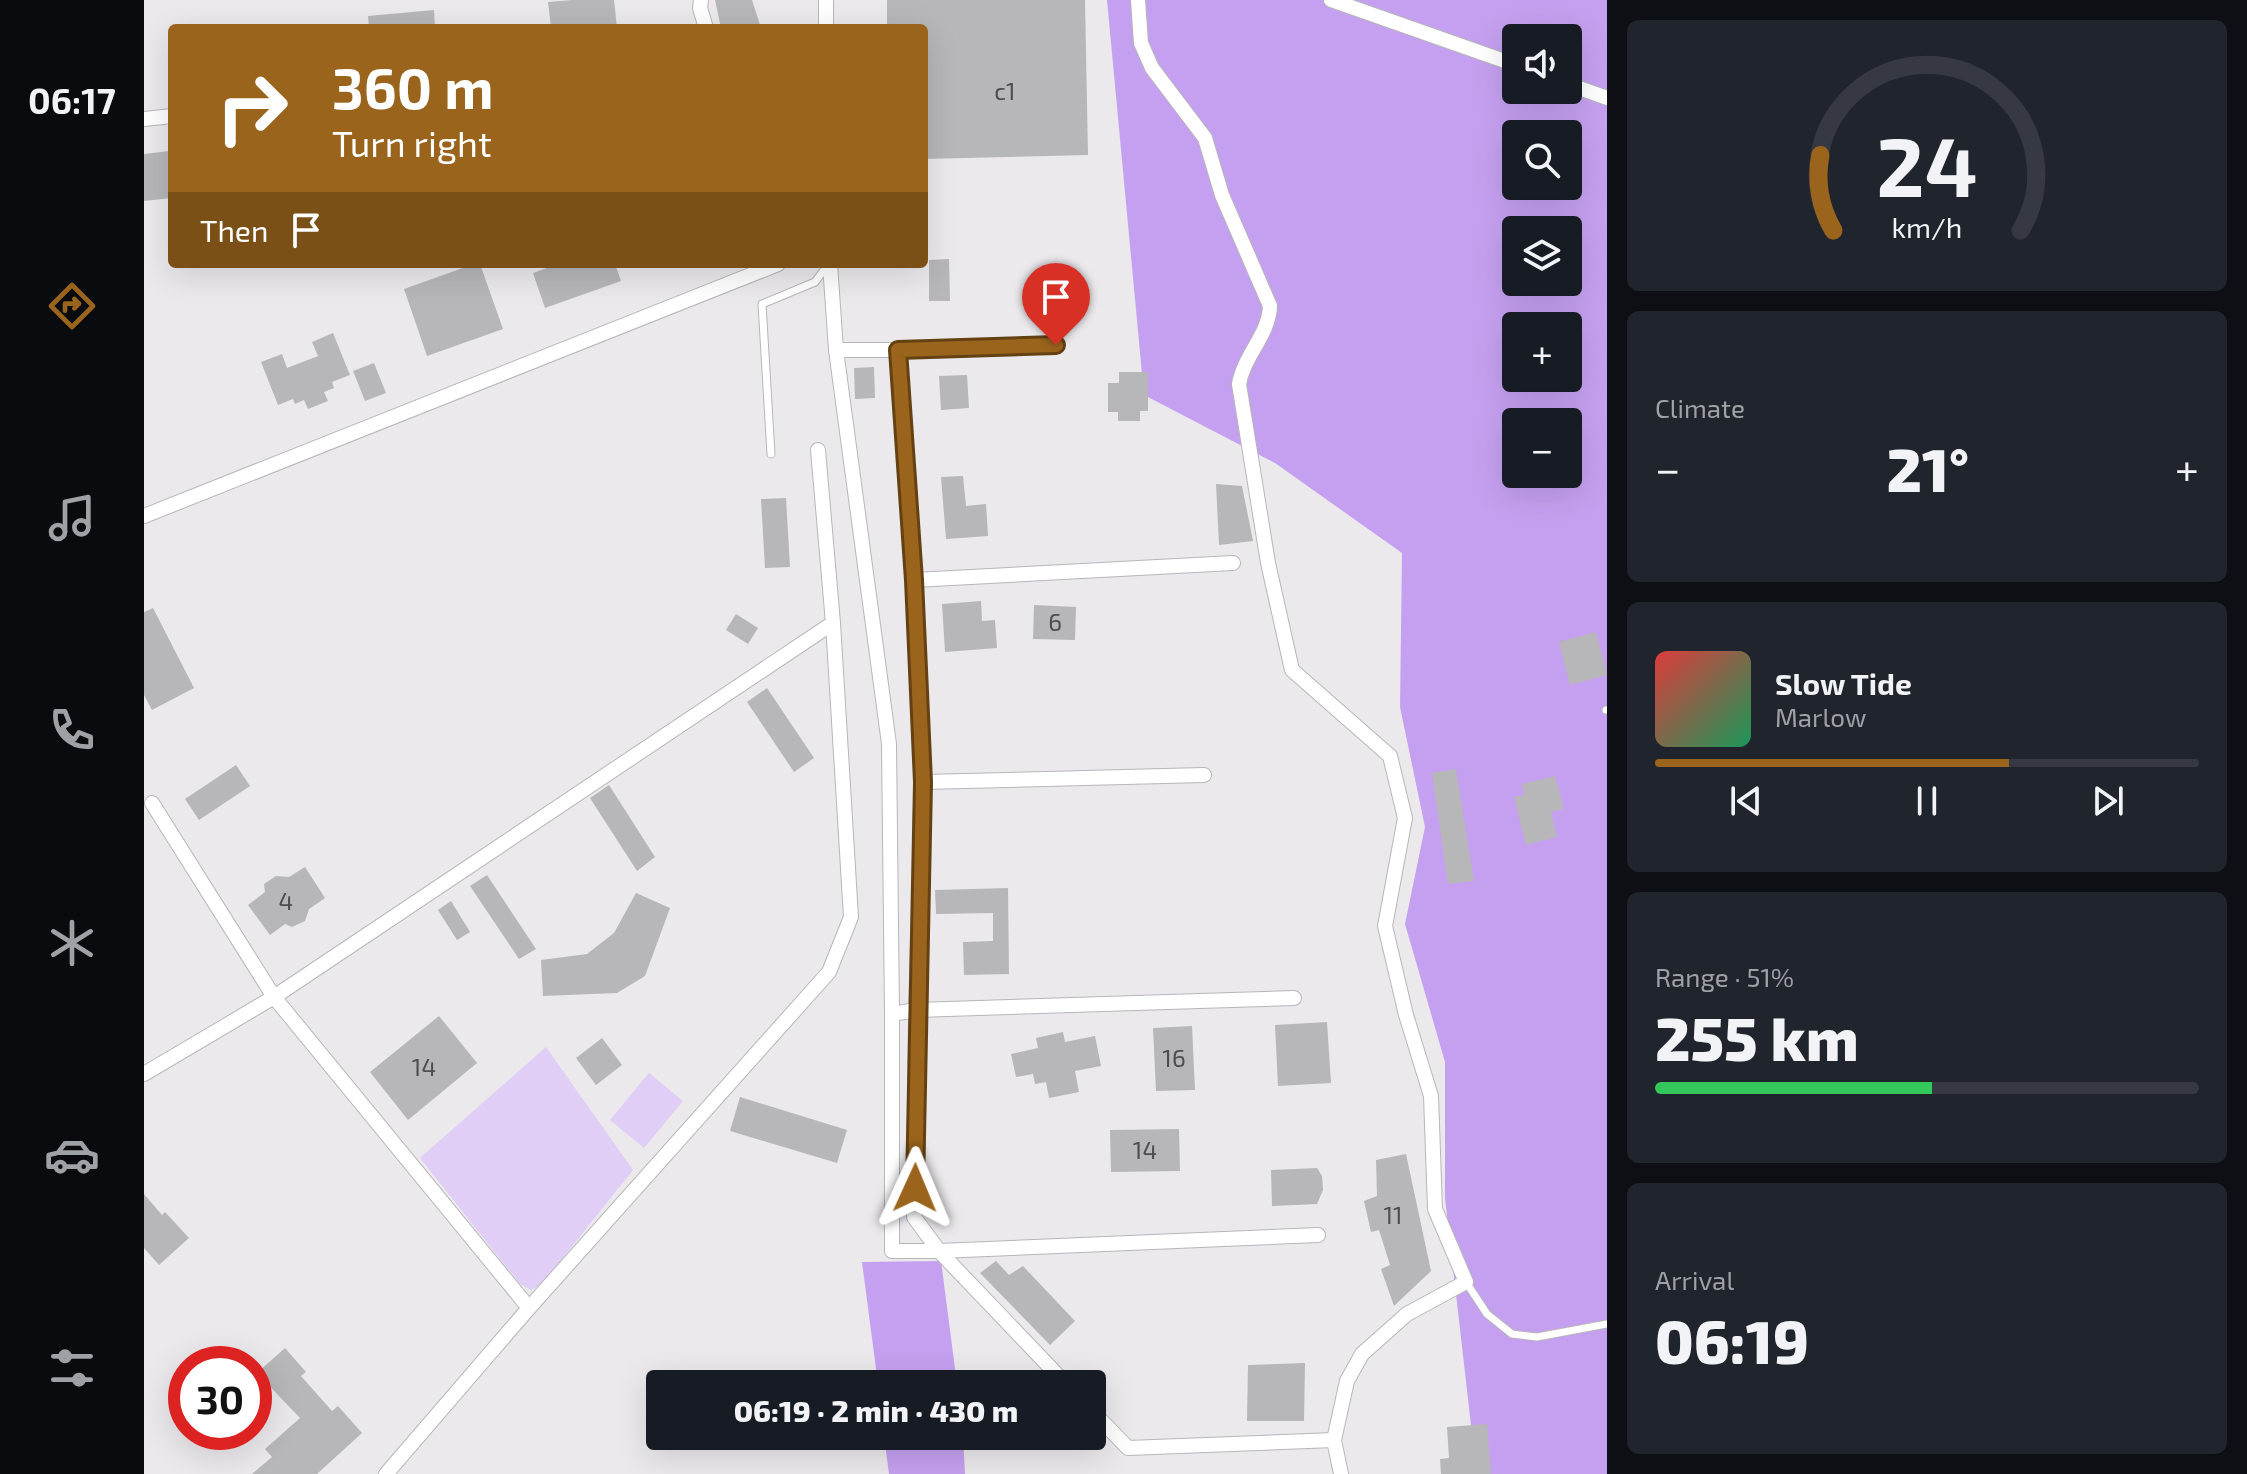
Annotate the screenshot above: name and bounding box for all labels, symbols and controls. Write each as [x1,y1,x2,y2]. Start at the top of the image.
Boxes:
map controls [1502,24,1582,488]
button: sound [1502,24,1582,104]
text: 360 m [332,53,494,120]
icon: right [200,56,304,160]
house number: с1 [994,76,1016,105]
text: 06:17 [28,78,116,121]
text: 24 [1876,114,1978,214]
button: search [1502,120,1582,200]
text: Turn right [332,121,492,164]
icon: arrive [284,208,328,252]
text: km/h [1892,210,1962,245]
text: Then [200,212,268,248]
button: layers [1502,216,1582,296]
pin [1022,263,1090,345]
icon: arrive [1034,275,1078,319]
icon: directions [44,278,100,334]
button: + [1502,312,1582,392]
text: Climate [1655,392,1745,423]
button: − [1502,408,1582,488]
text: 21° [1886,432,1969,504]
text: − [1655,441,1681,494]
text: + [2175,441,2199,494]
icon: music [44,490,100,546]
house number: 6 [1048,607,1062,636]
text: Slow Tide [1775,665,1912,701]
text: Marlow [1775,701,1866,732]
icon: phone [44,702,100,758]
icon: previous [1724,779,1768,823]
icon: pause [1905,779,1949,823]
icon: next [2086,779,2130,823]
house number: 4 [279,886,293,915]
icon: climate [44,915,100,971]
text: Range · 51% [1655,961,1794,992]
text: 255 km [1655,1001,1859,1073]
house number: 16 [1162,1043,1186,1072]
house number: 14 [412,1052,436,1081]
icon: car [44,1127,100,1183]
house number: 14 [1133,1135,1157,1164]
position arrow [873,1146,957,1230]
house number: 11 [1383,1200,1403,1229]
text: Arrival [1655,1264,1734,1295]
text: 06:19 [1655,1304,1809,1376]
icon: filters [44,1340,100,1396]
speed limit sign: 30 [168,1346,272,1450]
text: 06:19 · 2 min · 430 m [734,1392,1018,1428]

